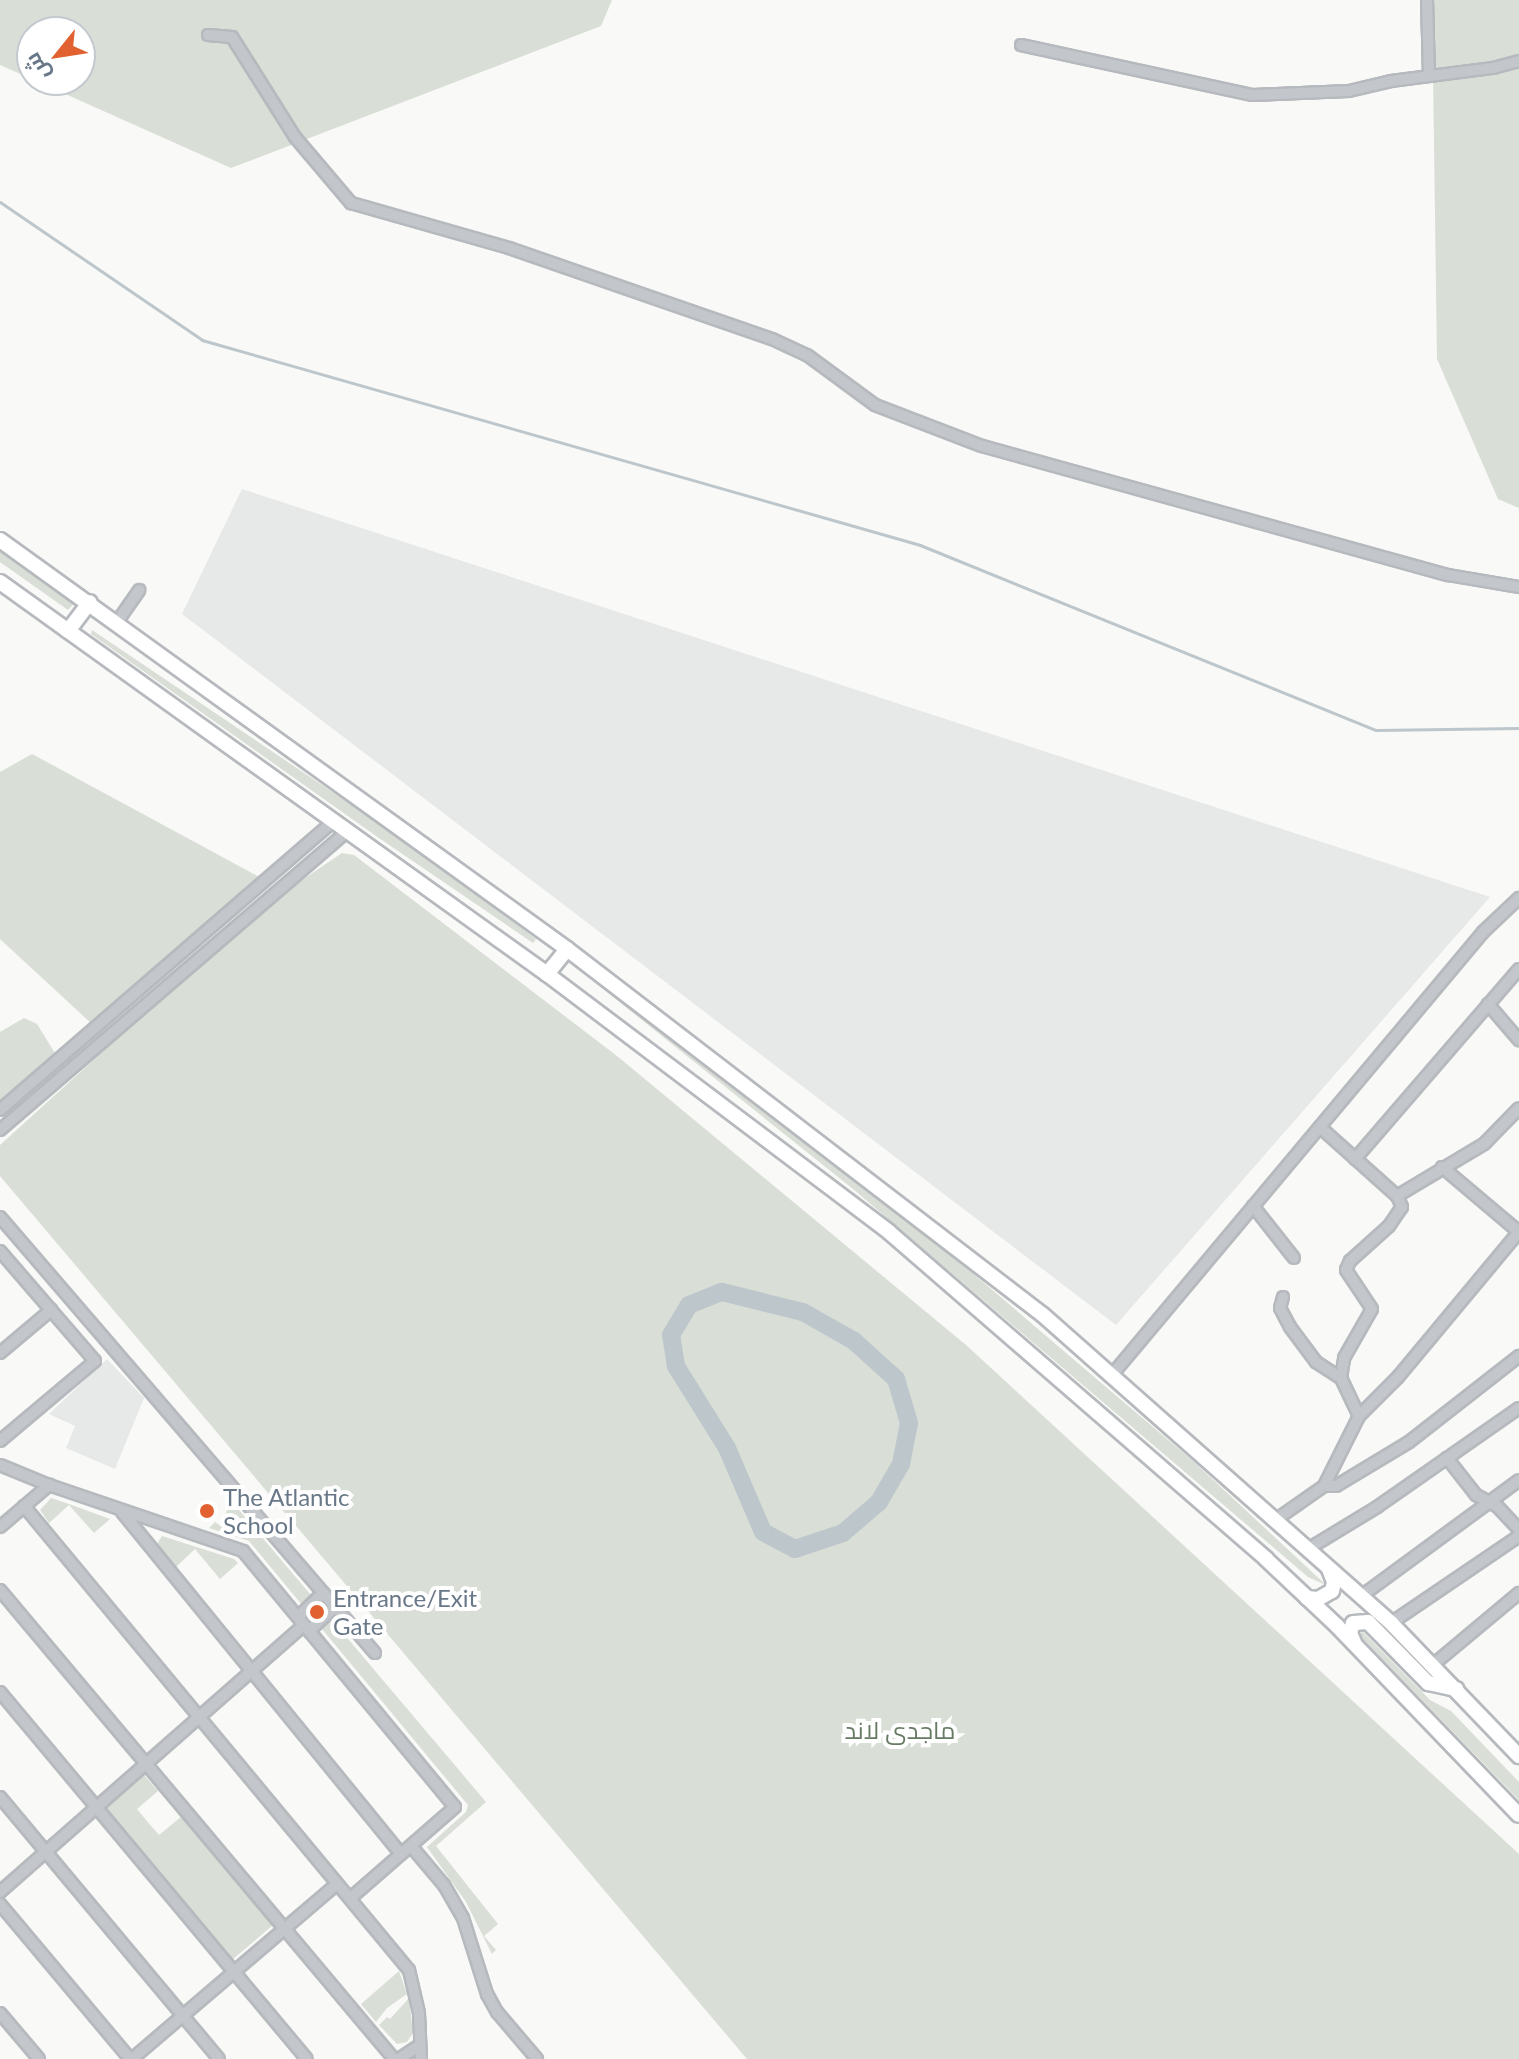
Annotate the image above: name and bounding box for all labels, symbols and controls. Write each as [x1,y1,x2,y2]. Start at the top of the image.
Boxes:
north arrow [16,16,96,96]
text: ش [18,48,55,86]
place label: The Atlantic School [223,1483,350,1539]
marker: The Atlantic School [198,1502,216,1520]
place label: Entrance/Exit Gate [333,1584,477,1640]
marker: Entrance/Exit Gate [308,1603,326,1621]
park label: ماجدی لاند [845,1716,955,1744]

